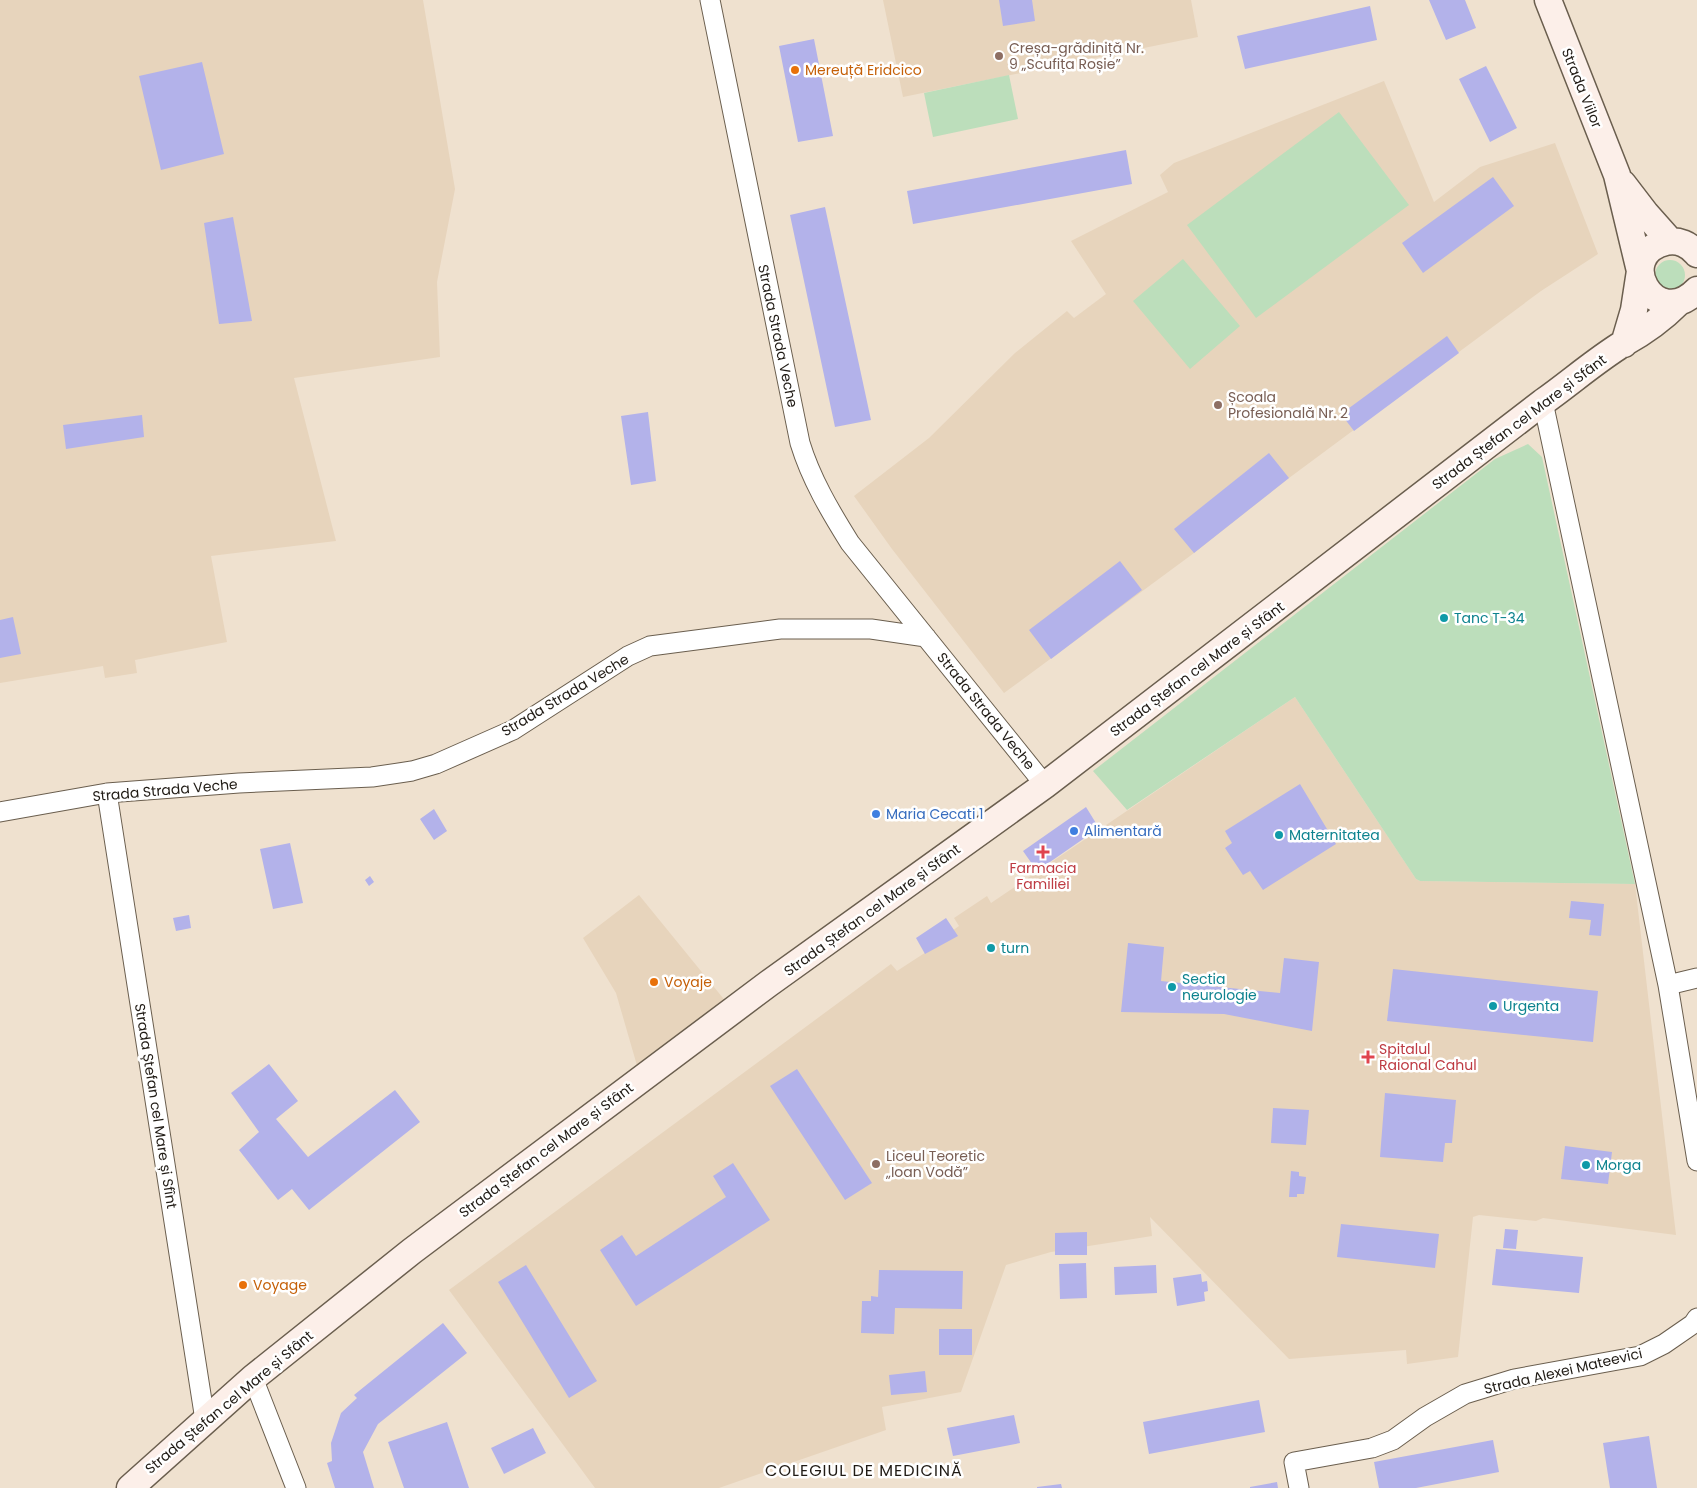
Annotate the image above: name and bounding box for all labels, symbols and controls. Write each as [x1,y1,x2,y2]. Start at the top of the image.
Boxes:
place label: Creșa-grădiniță Nr. 9 „Scufița Roșie” [1009,38,1144,74]
street label: Strada Viilor [1557,45,1607,131]
marker: Creșa-grădiniță Nr. 9 „Scufița Roșie” [993,50,1005,62]
place label: Mereuță Eridcico [805,60,922,80]
marker: Mereuță Eridcico [789,64,801,76]
street label: Strada Strada Veche [753,263,803,410]
street label: Strada Ștefan cel Mare și Sfânt [1428,350,1610,494]
place label: Școala Profesională Nr. 2 [1228,387,1348,423]
marker: Școala Profesională Nr. 2 [1212,399,1224,411]
street label: Strada Ștefan cel Mare și Sfânt [1106,597,1288,741]
place label: Tanc T-34 [1454,608,1525,628]
marker: Tanc T-34 [1438,612,1450,624]
street label: Strada Strada Veche [932,648,1040,774]
street label: Strada Strada Veche [497,649,633,741]
street label: Strada Strada Veche [92,774,239,806]
place label: Maria Cecati 1 [886,804,984,824]
marker: Maria Cecati 1 [870,808,882,820]
place label: Alimentară [1084,821,1162,841]
marker: Alimentară [1068,825,1080,837]
place label: Maternitatea [1289,825,1380,845]
marker: Maternitatea [1273,829,1285,841]
street label: Strada Ștefan cel Mare și Sfânt [780,839,964,981]
marker: Farmacia Familiei [1037,846,1049,858]
place label: Farmacia Familiei [1009,858,1077,894]
place label: turn [1001,938,1029,958]
marker: turn [985,942,997,954]
place label: Sectia neurologie [1182,969,1257,1005]
place label: Voyaje [664,972,712,992]
marker: Voyaje [648,976,660,988]
marker: Sectia neurologie [1166,981,1178,993]
place label: Urgenta [1503,996,1559,1016]
marker: Urgenta [1487,1000,1499,1012]
street label: Strada Ștefan cel Mare și Sfînt [130,1002,182,1210]
place label: Spitalul Raional Cahul [1379,1039,1477,1075]
marker: Spitalul Raional Cahul [1361,1050,1375,1064]
street label: Strada Ștefan cel Mare și Sfânt [455,1078,637,1222]
place label: Liceul Teoretic „Ioan Vodă” [885,1146,985,1182]
place label: Morga [1596,1155,1641,1175]
marker: Liceul Teoretic „Ioan Vodă” [870,1158,882,1170]
marker: Morga [1580,1159,1592,1171]
place label: Voyage [253,1275,307,1295]
marker: Voyage [237,1279,249,1291]
street label: Strada Ștefan cel Mare și Sfânt [141,1326,317,1478]
street label: Strada Alexei Mateevici [1482,1343,1644,1399]
district label: COLEGIUL DE MEDICINĂ [765,1459,963,1482]

